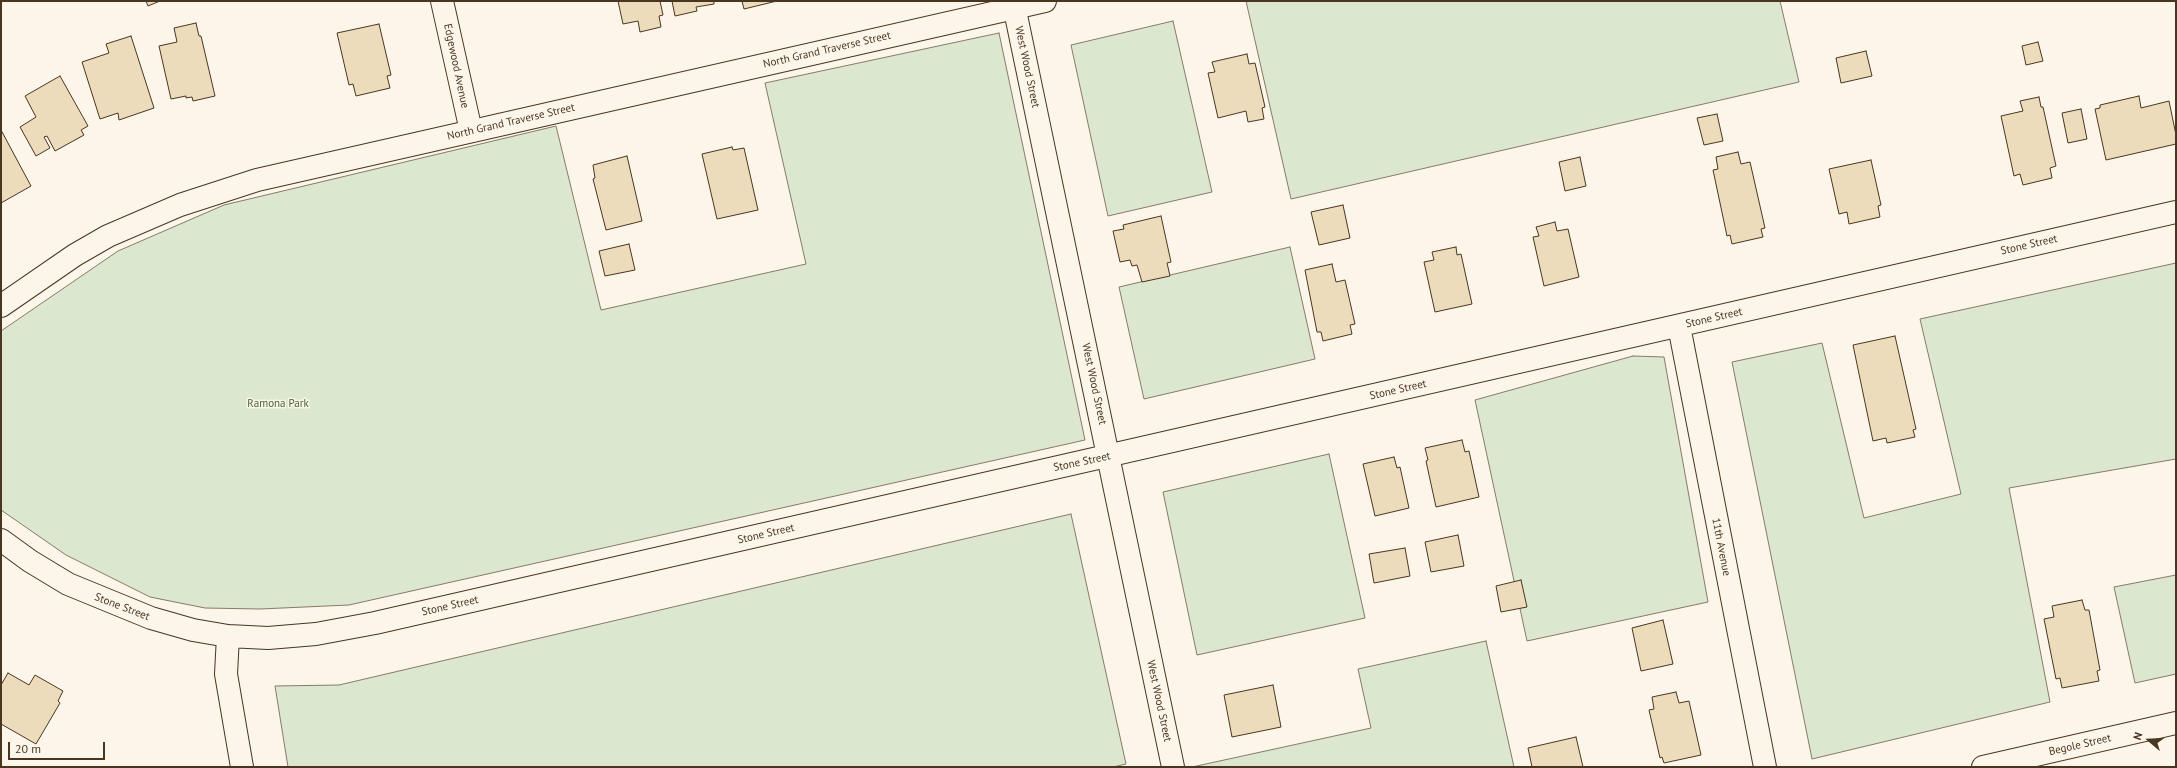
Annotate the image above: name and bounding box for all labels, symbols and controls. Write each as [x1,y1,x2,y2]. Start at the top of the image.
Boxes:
street label: Edgewood Avenue [441,22,471,110]
street label: West Wood Street [1012,25,1042,109]
street label: North Grand Traverse Street [762,29,892,71]
street label: North Grand Traverse Street [446,101,576,143]
street label: Stone Street [1999,232,2059,258]
street label: Stone Street [1684,305,1744,331]
street label: West Wood Street [1079,342,1109,426]
street label: Stone Street [1368,377,1428,403]
park label: Ramona Park [247,397,309,411]
street label: Stone Street [1052,450,1112,474]
street label: 11th Avenue [1709,517,1733,577]
street label: Stone Street [736,521,796,547]
street label: Stone Street [93,590,151,624]
street label: Stone Street [420,593,480,619]
street label: West Wood Street [1144,659,1174,743]
north arrow [2129,720,2169,760]
text: N [2130,730,2145,742]
street label: Begole Street [2048,731,2112,759]
scale bar [10,734,107,760]
text: 20 m [15,741,41,756]

